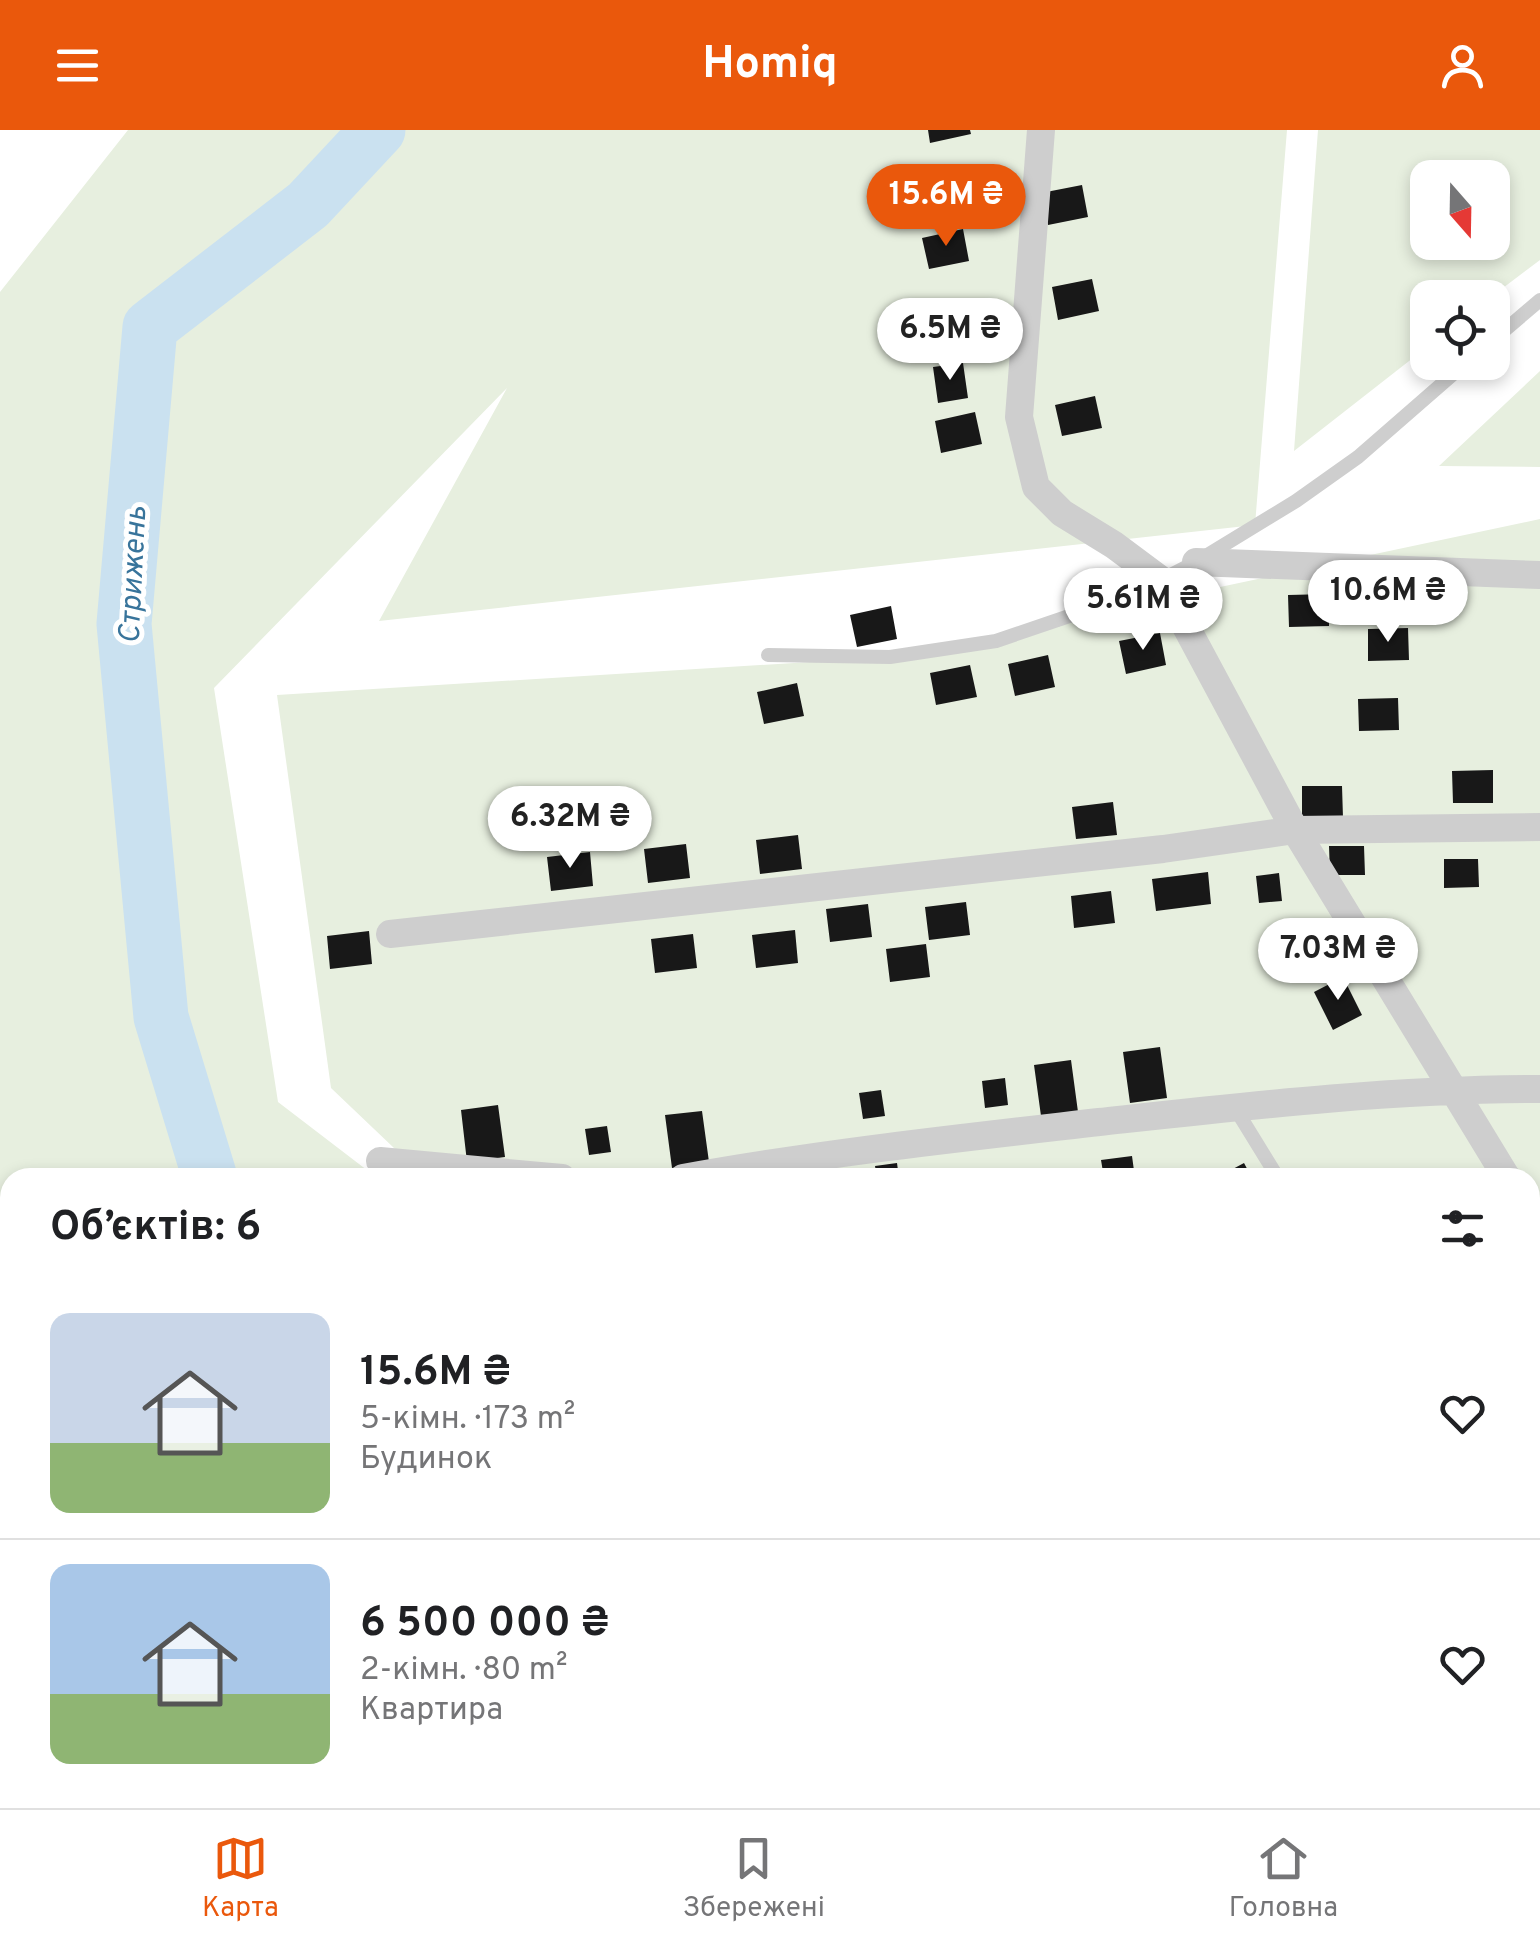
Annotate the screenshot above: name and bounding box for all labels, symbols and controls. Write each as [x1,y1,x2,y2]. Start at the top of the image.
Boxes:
text: Homiq [702,37,838,94]
icon: menu [50,38,105,93]
icon: person [1435,38,1490,93]
north arrow [1410,160,1510,260]
map controls [1410,160,1510,380]
pin: 15.6M ₴ [854,164,1038,249]
text: 15.6M ₴ [889,176,1003,216]
button: locate [1410,280,1510,380]
pin: 6.5M ₴ [869,298,1031,383]
text: 6.5M ₴ [899,310,1001,350]
water label: Стрижень [112,505,157,645]
pin: 10.6M ₴ [1296,560,1480,645]
pin: 5.61M ₴ [1051,568,1235,653]
text: 10.6M ₴ [1330,572,1446,612]
text: 5.61M ₴ [1086,580,1200,620]
pin: 6.32M ₴ [478,786,662,871]
text: 6.32M ₴ [510,798,630,838]
pin: 7.03M ₴ [1246,918,1430,1003]
text: 7.03M ₴ [1280,930,1396,970]
icon: filters [1435,1201,1490,1256]
text: Об’єктів: 6 [50,1202,261,1255]
text: 15.6M ₴ [360,1347,511,1400]
icon: home [130,1353,250,1473]
icon: heart [1435,1386,1490,1441]
text: 5-кімн. · 173 m² [360,1400,575,1440]
text: Будинок [360,1440,492,1480]
text: 6 500 000 ₴ [360,1598,609,1651]
icon: home [130,1604,250,1724]
icon: heart [1435,1637,1490,1692]
text: 2-кімн. · 80 m² [360,1651,568,1691]
text: Квартира [360,1691,503,1731]
tab: Карта [202,1831,279,1927]
tab: Збережені [683,1831,825,1927]
tab: Головна [1229,1831,1338,1927]

